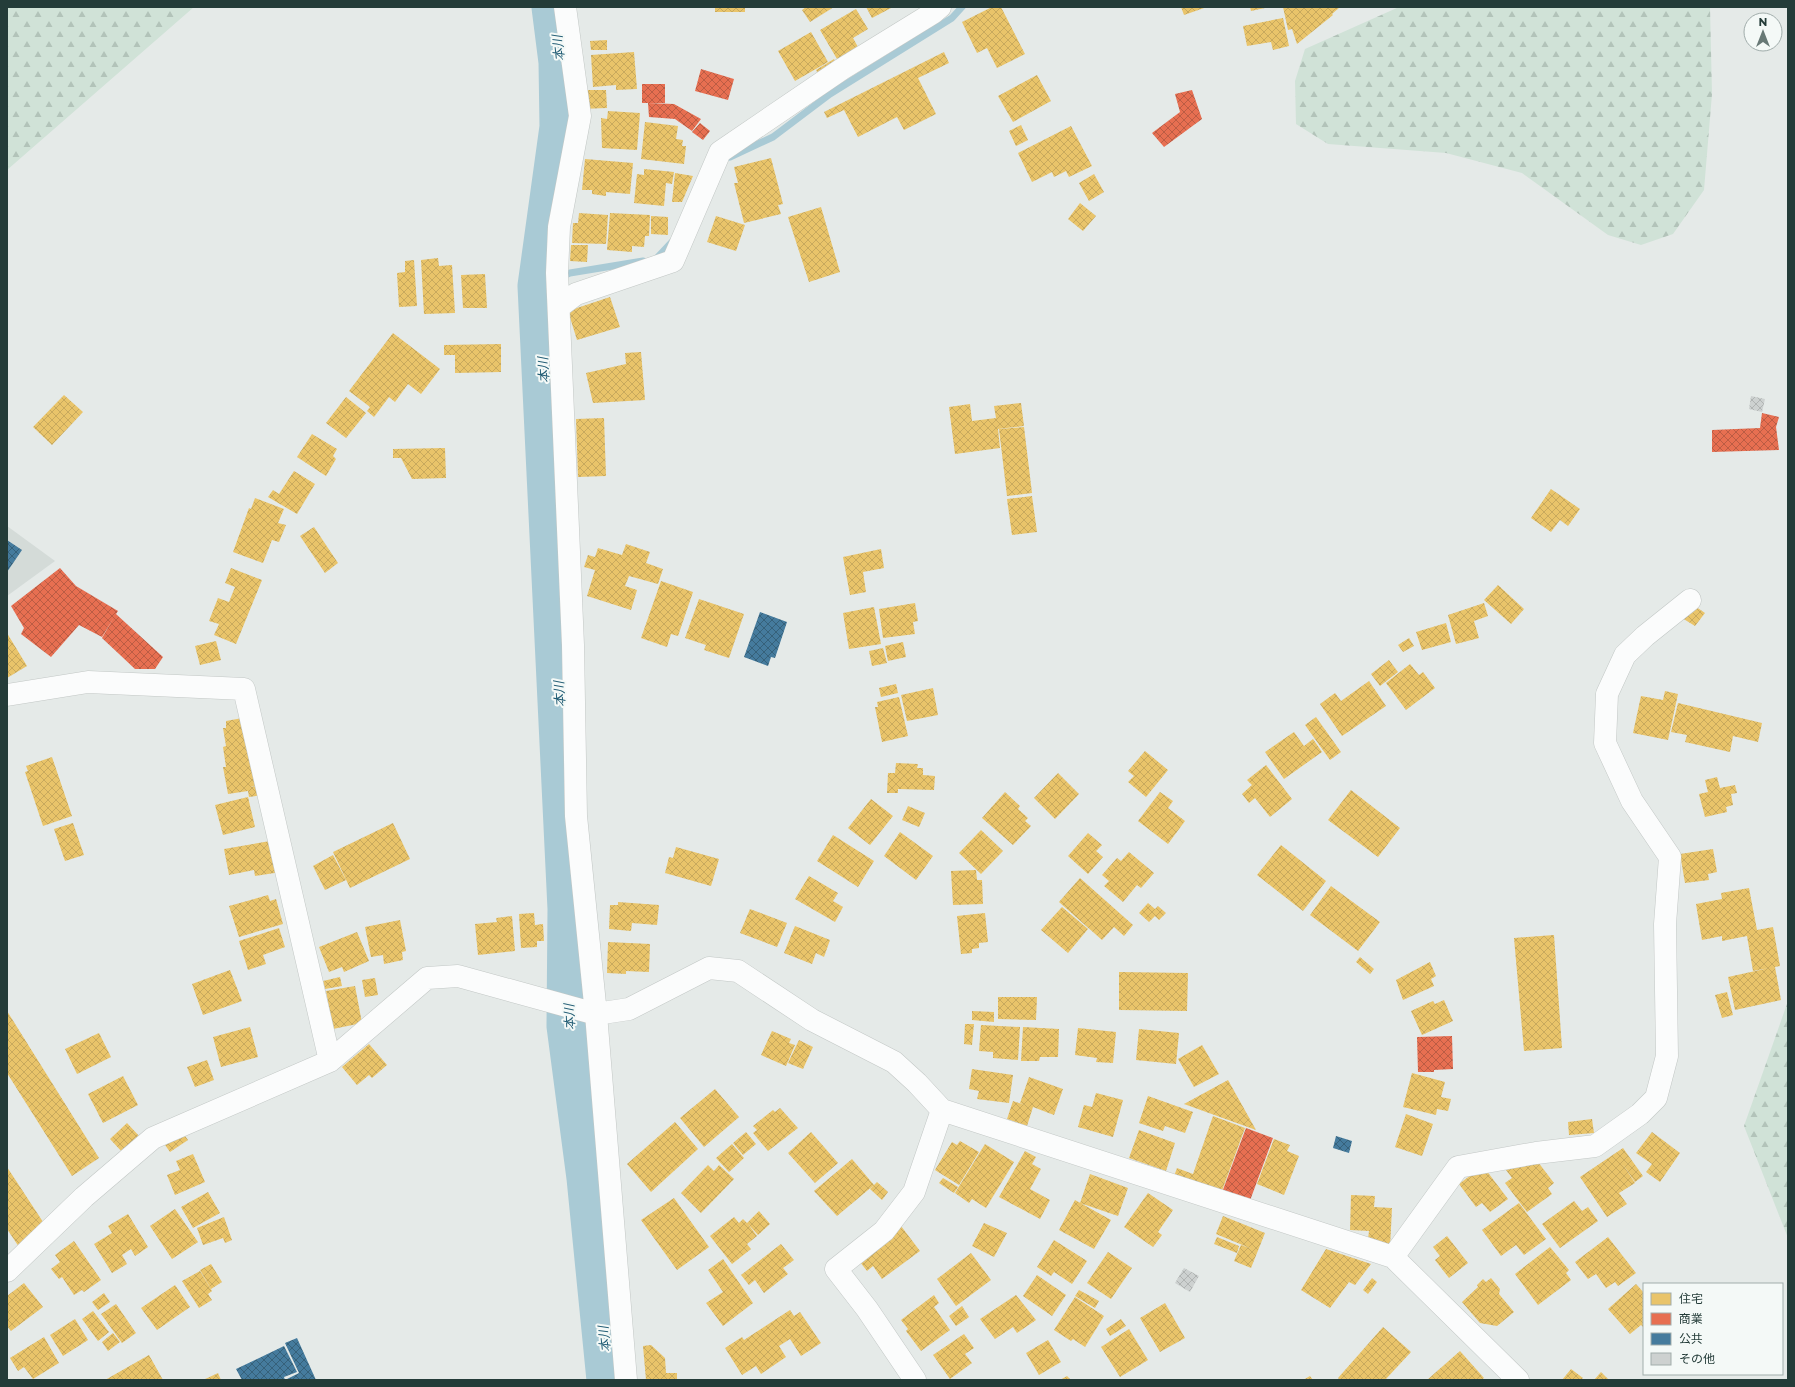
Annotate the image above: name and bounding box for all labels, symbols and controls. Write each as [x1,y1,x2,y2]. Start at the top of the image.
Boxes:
north arrow [1743,12,1783,52]
text: N [1759,15,1767,29]
water label: 本川 [548,32,567,62]
water label: 本川 [534,355,552,383]
water label: 本川 [550,679,568,707]
water label: 本川 [560,1002,577,1030]
legend [1643,1283,1783,1375]
text: 住宅 [1679,1291,1703,1306]
text: 商業 [1679,1311,1703,1326]
water label: 本川 [594,1323,613,1353]
text: 公共 [1679,1331,1703,1346]
text: その他 [1679,1351,1715,1366]

